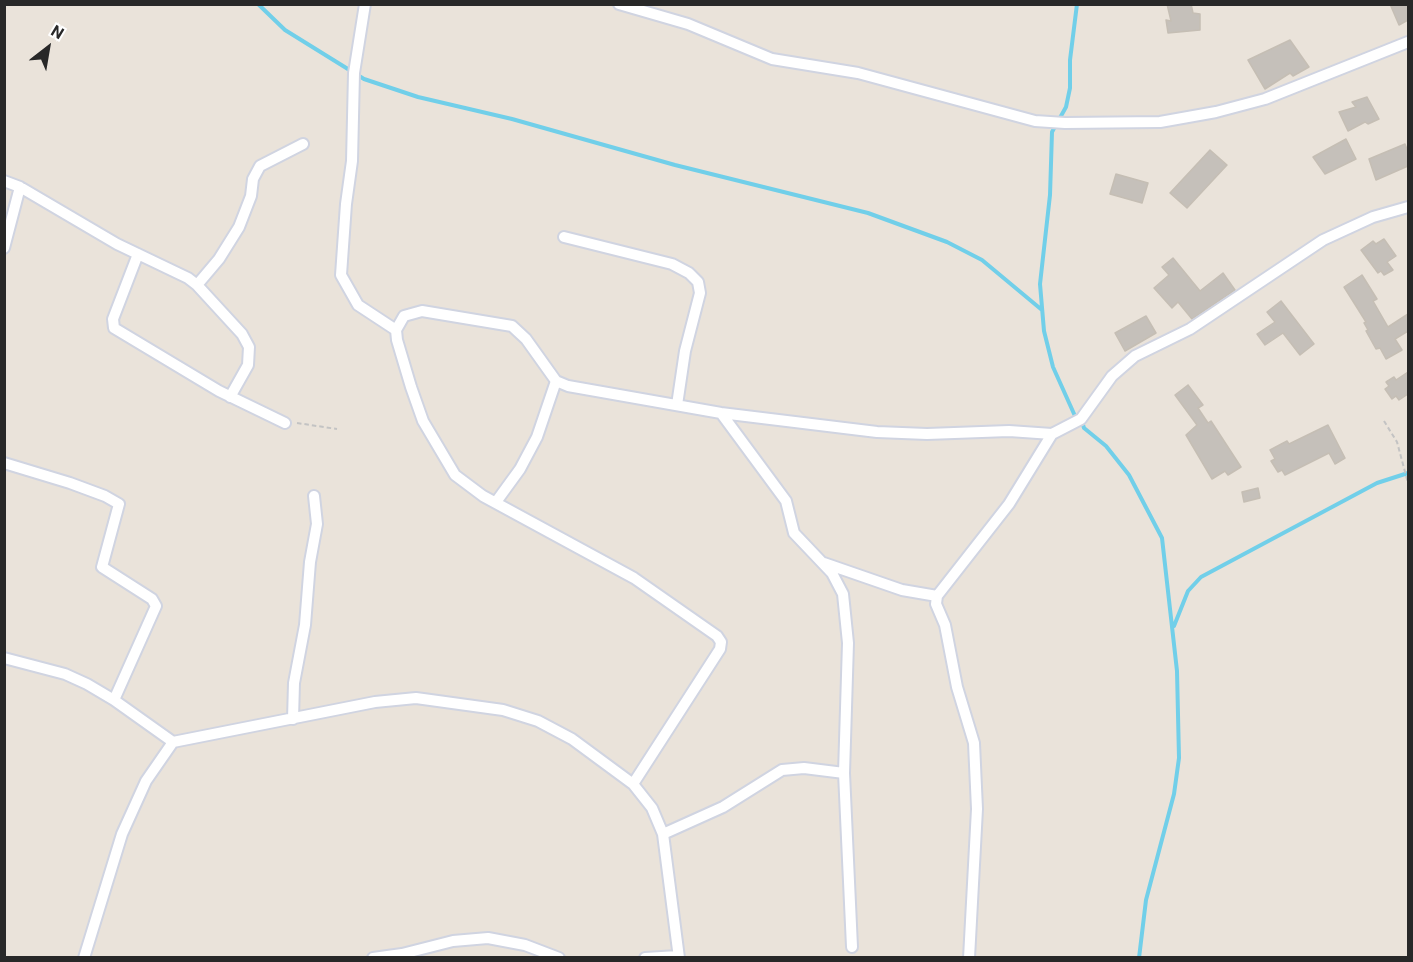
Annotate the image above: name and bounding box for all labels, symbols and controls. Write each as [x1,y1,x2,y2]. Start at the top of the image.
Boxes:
north arrow [18,18,78,78]
text: N [48,21,67,43]

